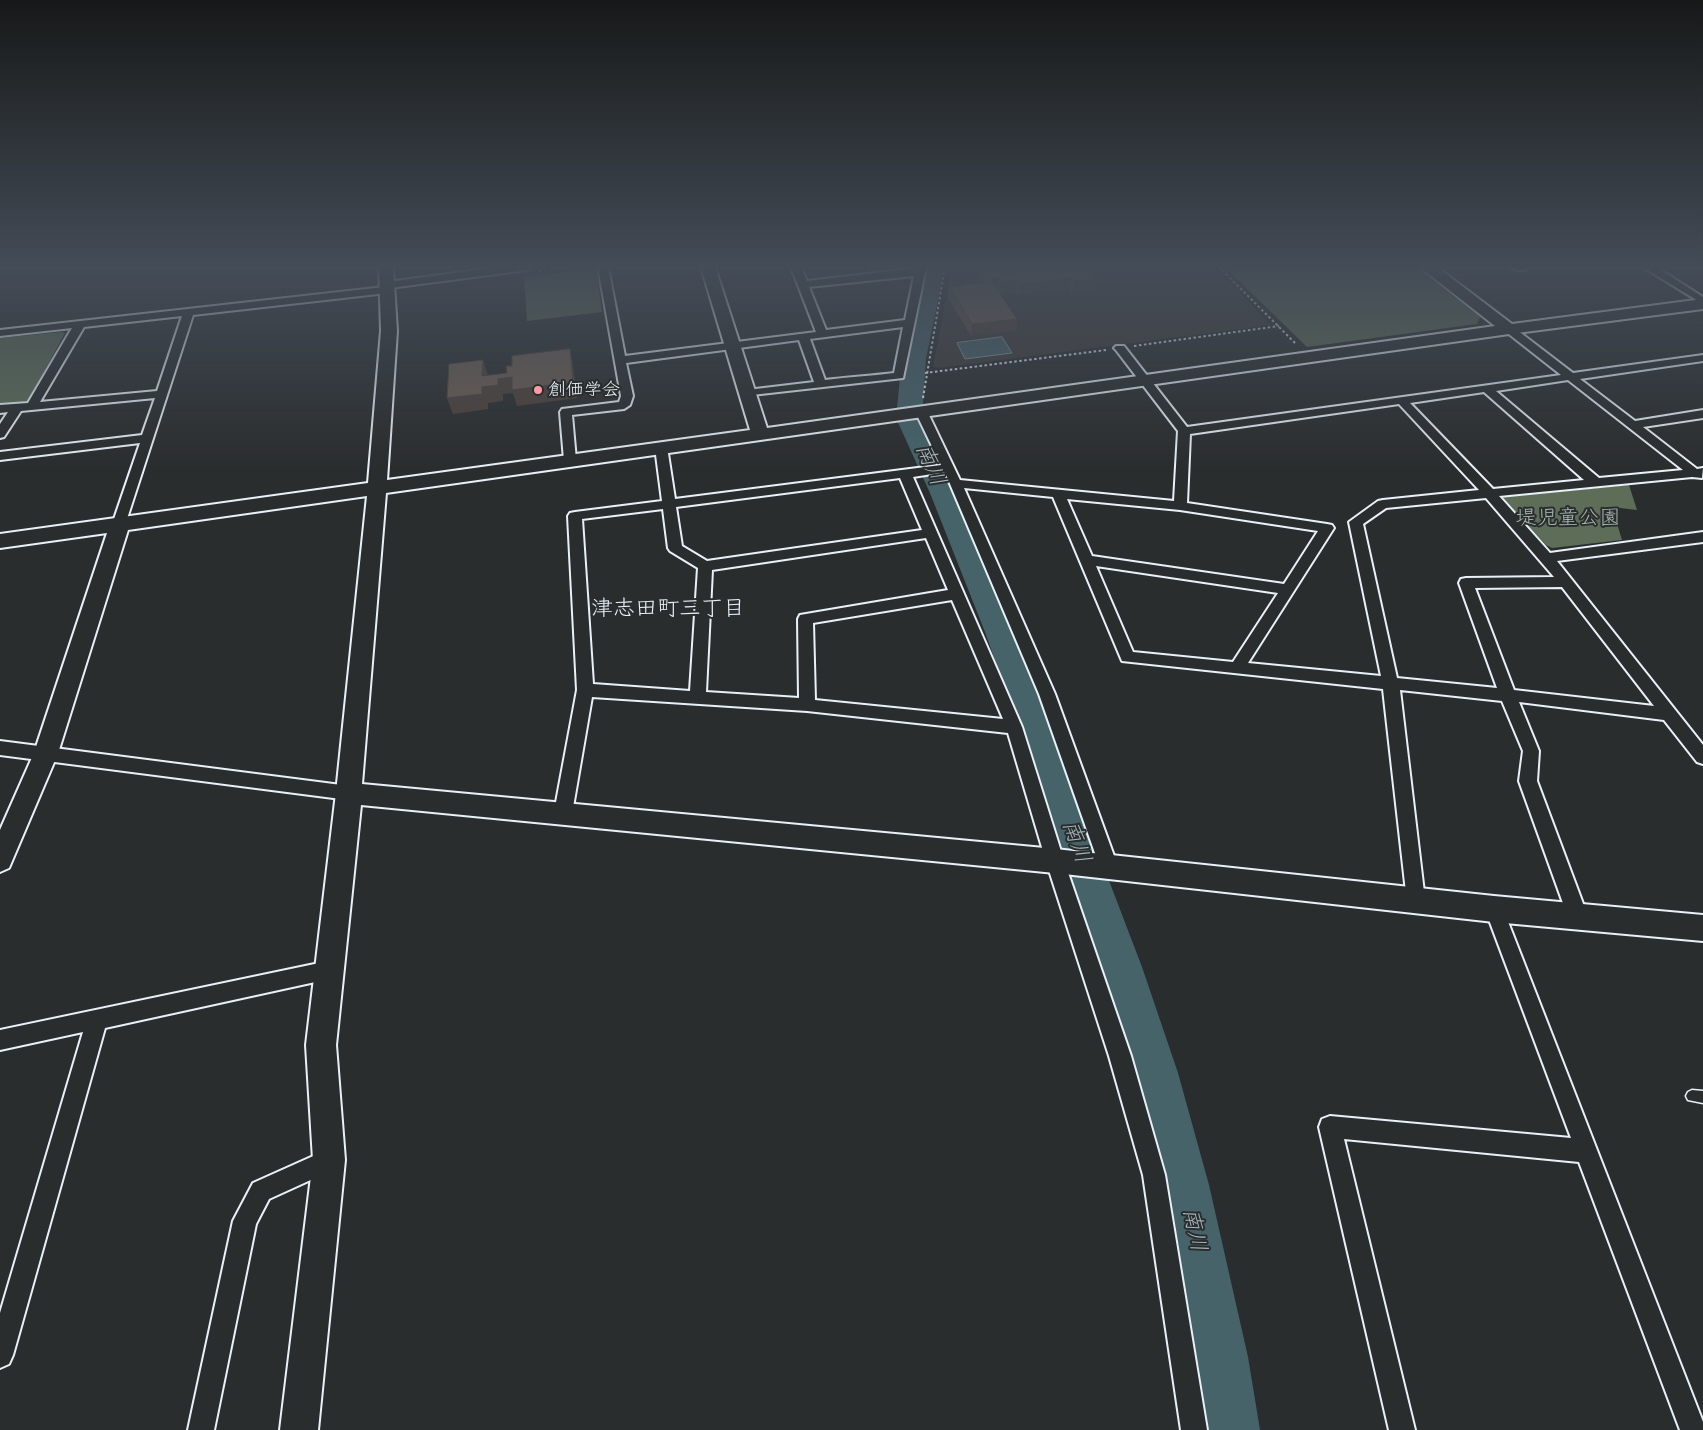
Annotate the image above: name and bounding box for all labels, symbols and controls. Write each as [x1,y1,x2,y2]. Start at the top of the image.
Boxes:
place label: 創価学会 [548,379,620,401]
marker: 創価学会 [532,384,544,396]
water label: 南川 [909,440,951,490]
park label: 堤児童公園 [1516,505,1620,531]
district label: 津志田町三丁目 [591,596,745,622]
water label: 南川 [1056,817,1096,867]
water label: 南川 [1177,1206,1211,1254]

